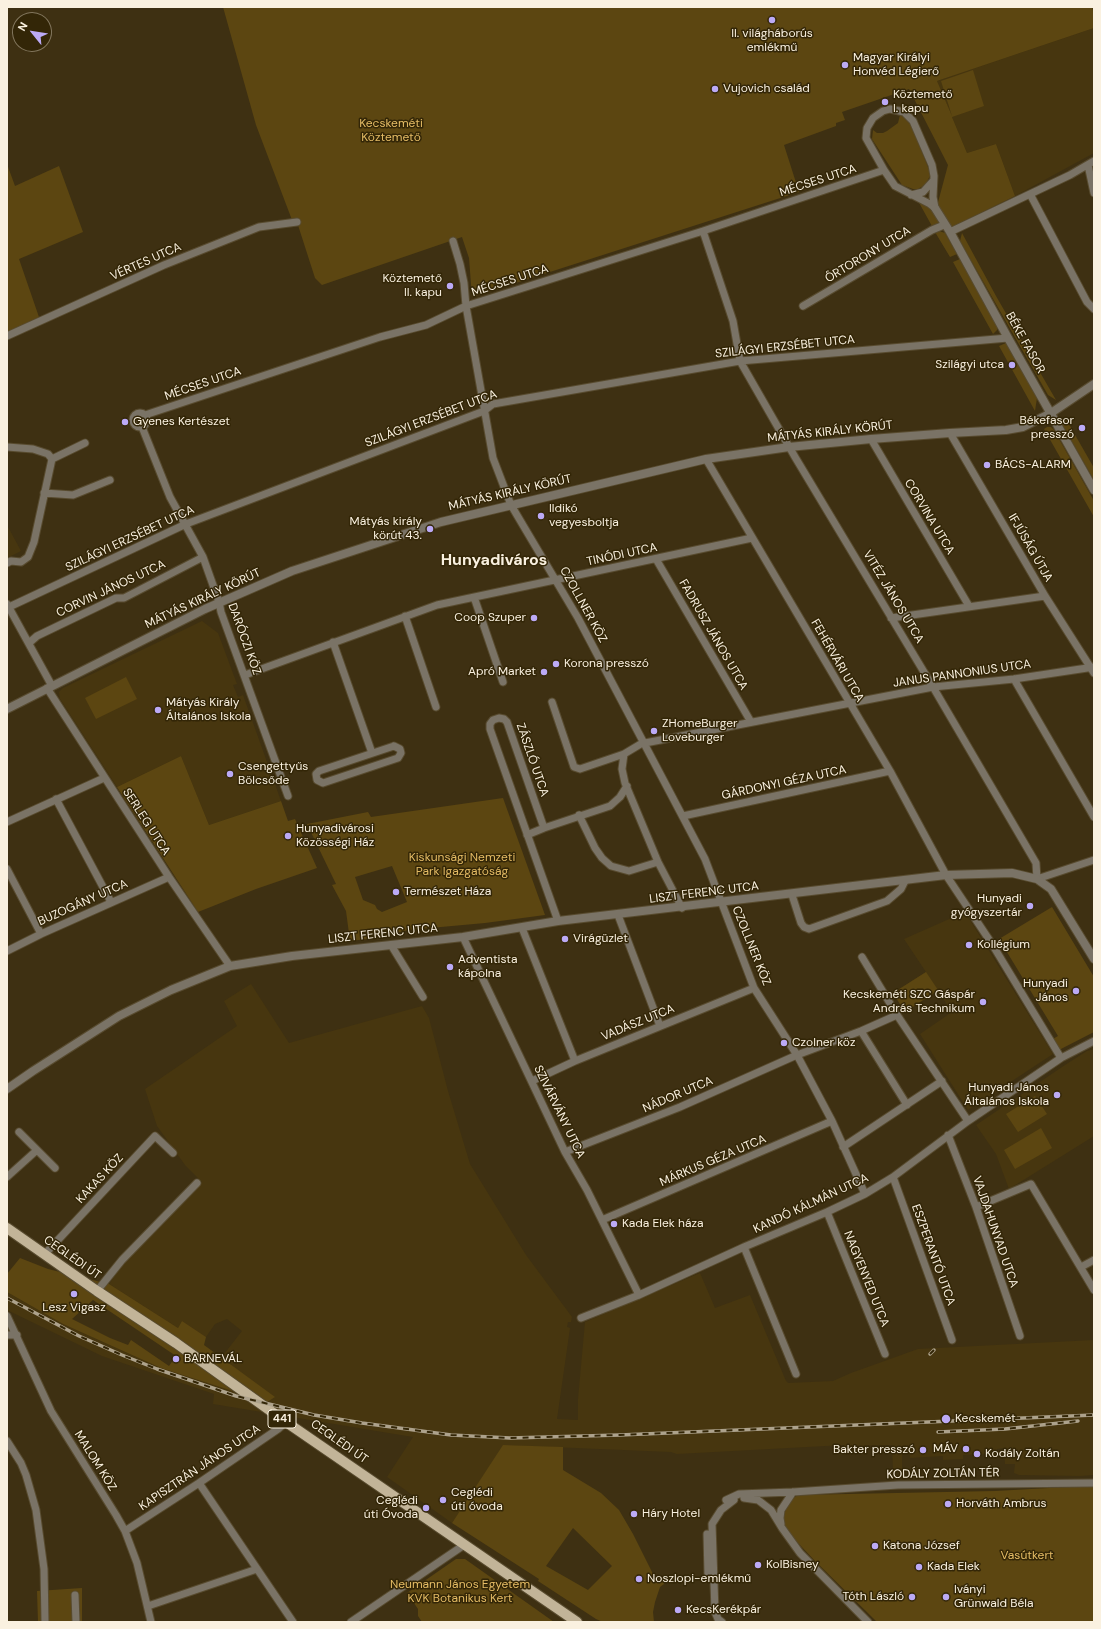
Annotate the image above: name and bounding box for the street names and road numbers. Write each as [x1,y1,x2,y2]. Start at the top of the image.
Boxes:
street label: MÉCSES UTCA [778,162,858,200]
street label: ŐRTORONY UTCA [823,224,913,286]
street label: VÉRTES UTCA [108,240,184,284]
street label: MÉCSES UTCA [470,262,550,300]
street label: BÉKE FASOR [1002,310,1048,376]
street label: SZILÁGYI ERZSÉBET UTCA [715,333,855,361]
street label: MÉCSES UTCA [163,364,243,404]
street label: SZILÁGYI ERZSÉBET UTCA [363,387,499,451]
street label: MÁTYÁS KIRÁLY KÖRÚT [767,418,893,446]
street label: MÁTYÁS KIRÁLY KÖRÚT [447,472,573,514]
street label: CORVINA UTCA [901,477,957,557]
street label: SZILÁGYI ERZSÉBET UTCA [63,503,197,575]
street label: IFJÚSÁG ÚTJA [1005,511,1055,585]
street label: TINÓDI UTCA [585,540,659,570]
street label: VITÉZ JÁNOS UTCA [860,548,926,646]
street label: CORVIN JÁNOS UTCA [54,557,168,621]
street label: CZOLLNER KÖZ [556,565,610,645]
street label: MÁTYÁS KIRÁLY KÖRÚT [143,566,263,632]
street label: FADRUSZ JÁNOS UTCA [675,577,751,693]
street label: DARÓCZI KÖZ [224,601,264,677]
street label: FEHÉRVÁRI UTCA [807,617,867,705]
street label: JANUS PANNONIUS UTCA [892,657,1032,691]
street label: ZÁSZLÓ UTCA [513,722,551,798]
street label: GÁRDONYI GÉZA UTCA [720,763,848,803]
street label: SERLEG UTCA [119,786,173,858]
street label: BUZOGÁNY UTCA [36,877,130,929]
street label: LISZT FERENC UTCA [648,879,760,907]
street label: CZOLLNER KÖZ [729,904,773,988]
street label: LISZT FERENC UTCA [327,921,439,947]
street label: VADÁSZ UTCA [599,1002,677,1044]
street label: SZIVÁRVÁNY UTCA [530,1063,588,1161]
street label: NÁDOR UTCA [641,1074,715,1116]
street label: MÁRKUS GÉZA UTCA [658,1132,768,1190]
street label: KAKAS KÖZ [73,1151,127,1207]
street label: KANDÓ KÁLMÁN UTCA [751,1171,871,1237]
street label: VAJDAHUNYAD UTCA [969,1174,1021,1290]
street label: ESZPERANTÓ UTCA [908,1202,958,1308]
street label: NAGYENYED UTCA [840,1229,892,1329]
street label: CEGLÉDI ÚT [41,1233,103,1283]
road number: 441 [268,1410,296,1428]
street label: CEGLÉDI ÚT [308,1417,370,1467]
street label: KAPISZTRÁN JÁNOS UTCA [137,1422,263,1514]
street label: MALOM KÖZ [71,1428,119,1494]
street label: KODÁLY ZOLTÁN TÉR [886,1466,1000,1482]

